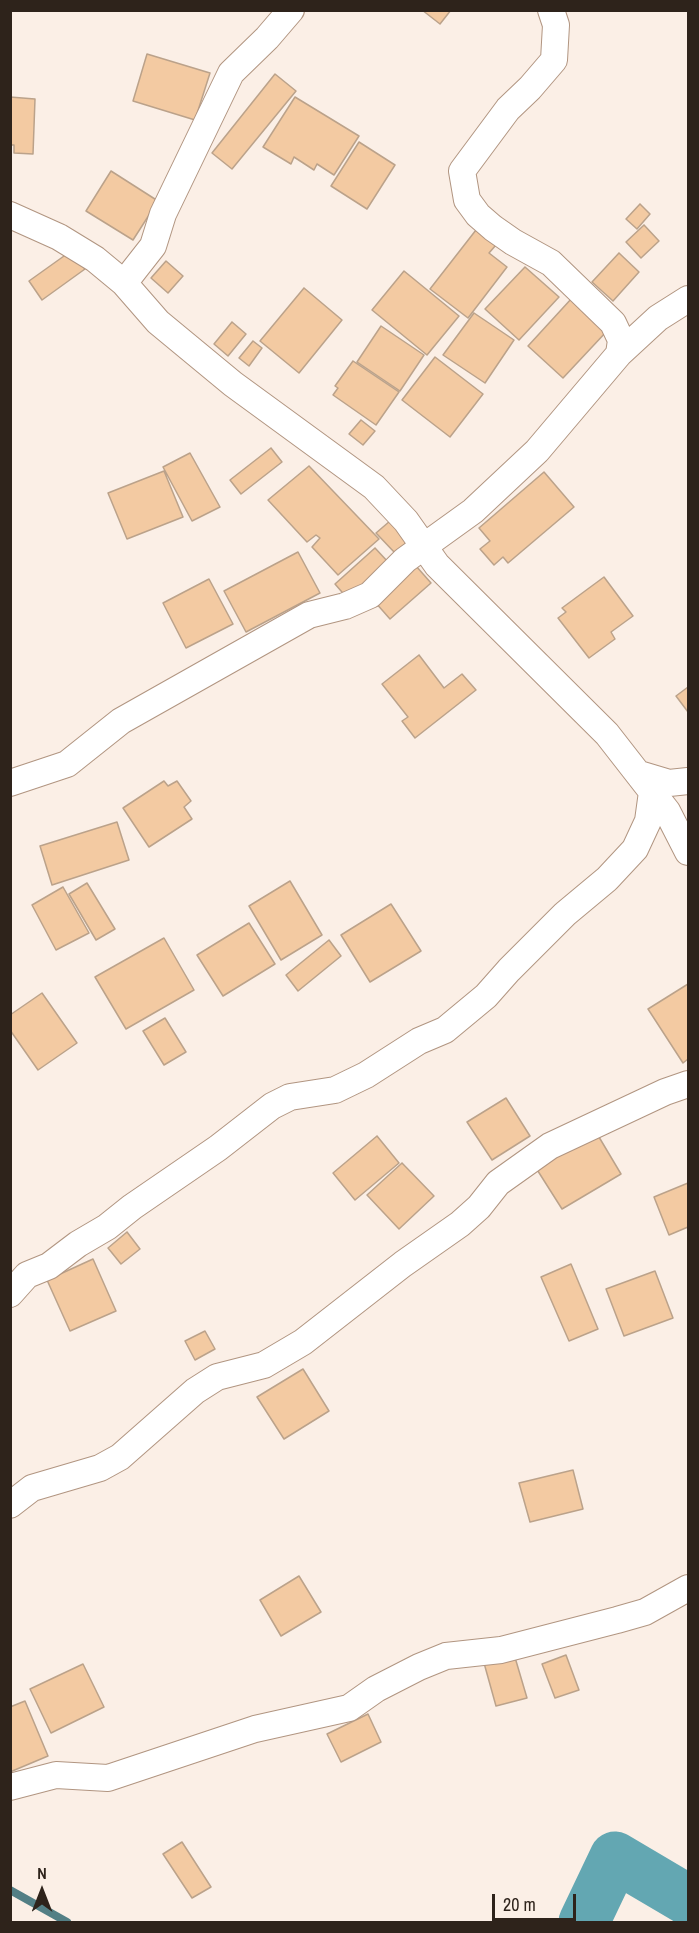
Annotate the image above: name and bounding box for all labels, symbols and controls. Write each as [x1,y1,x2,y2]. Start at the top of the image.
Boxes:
north arrow [12,1861,72,1921]
text: N [37,1862,47,1884]
scale bar [495,1882,579,1920]
text: 20 m [503,1892,536,1917]

